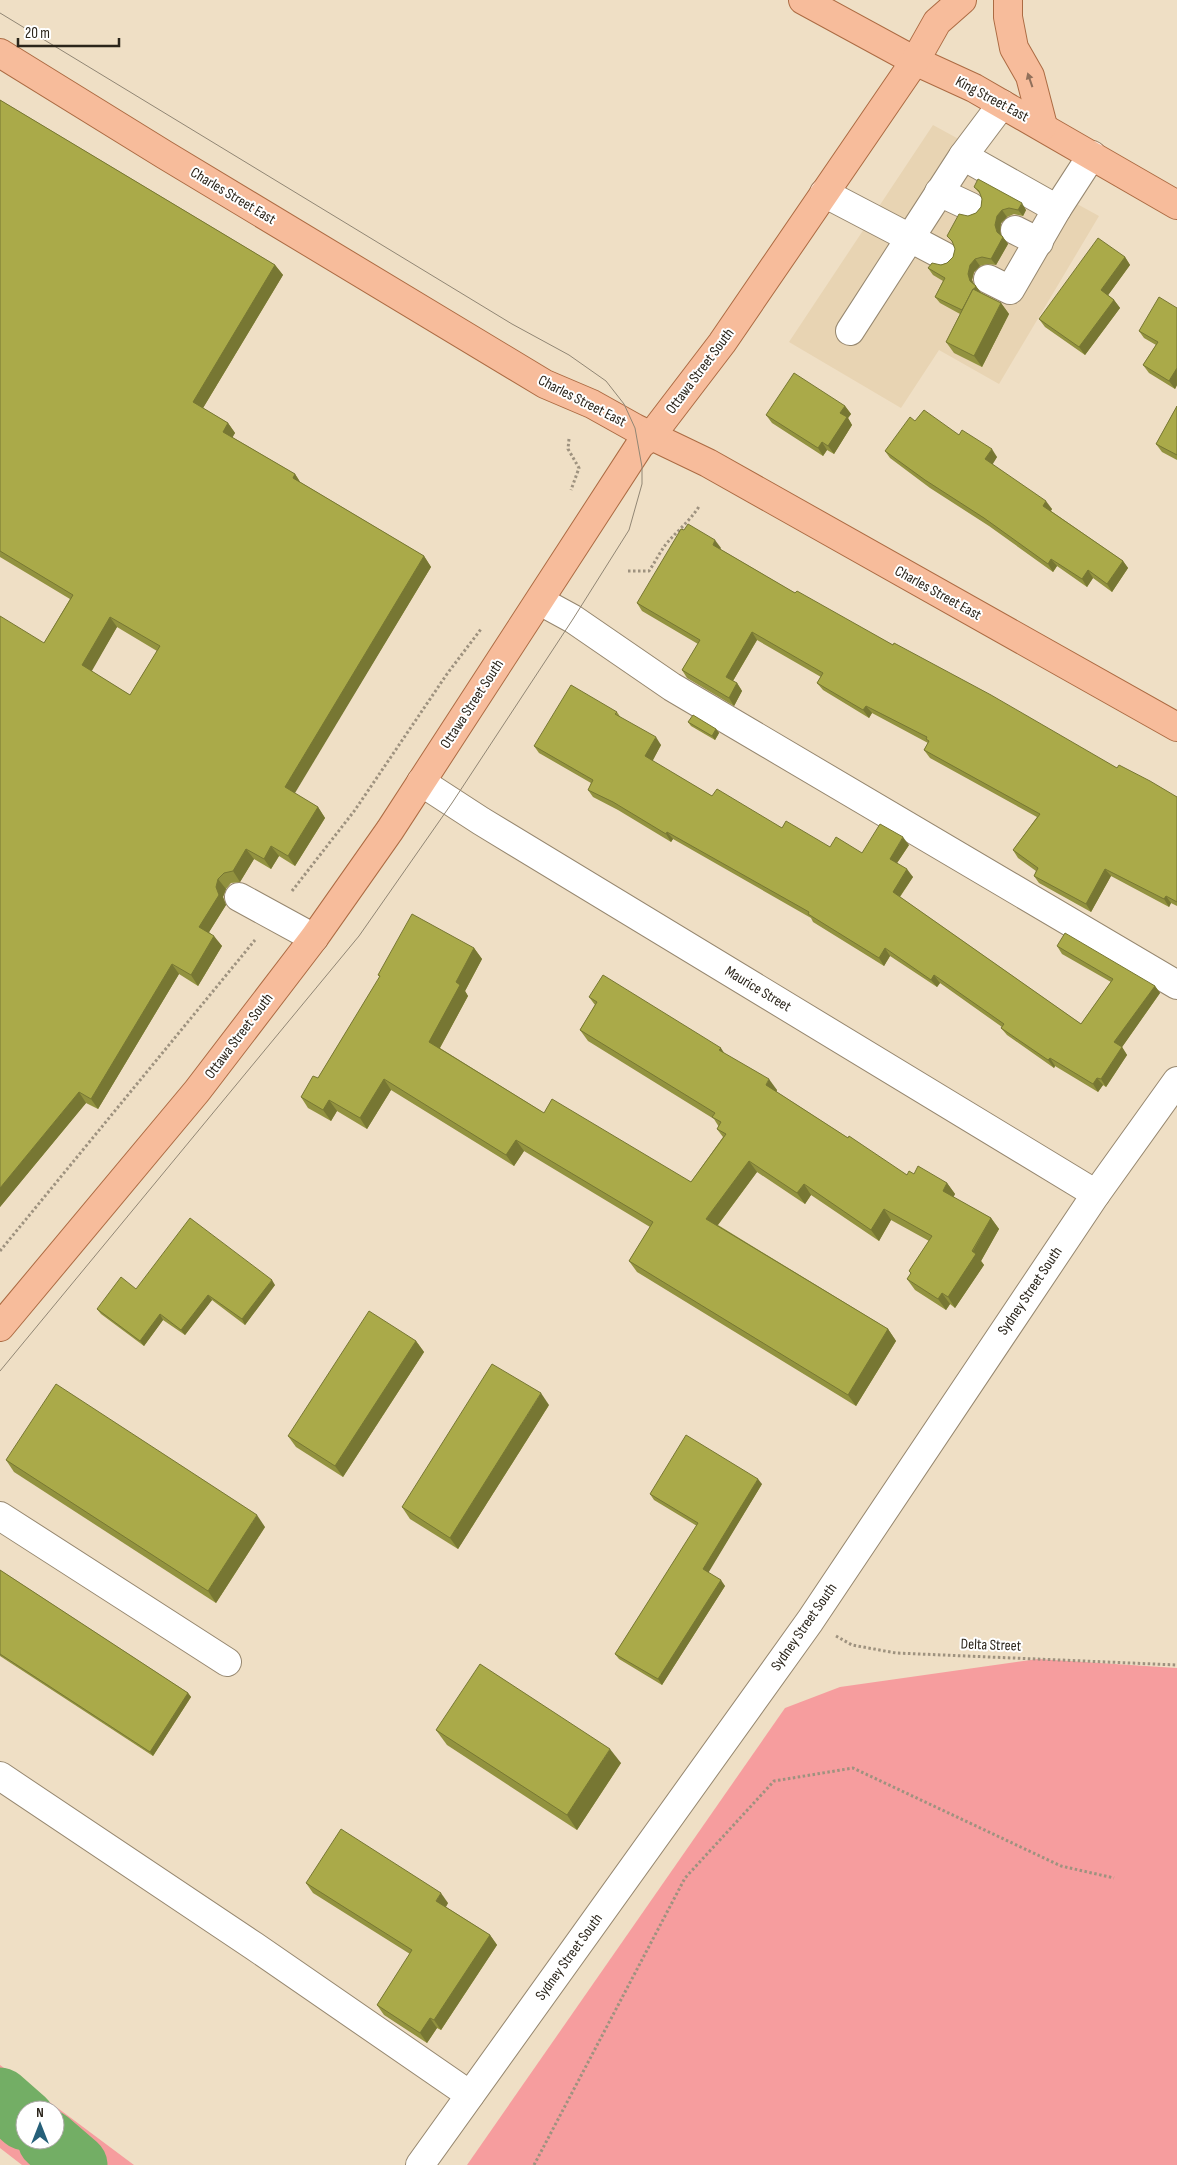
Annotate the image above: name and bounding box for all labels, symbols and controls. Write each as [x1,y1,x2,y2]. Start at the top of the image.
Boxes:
scale bar [18,15,119,47]
text: 20 m [25,24,50,43]
street label: King Street East [952,72,1032,126]
one-way arrow [1026,72,1033,87]
street label: Charles Street East [187,163,279,229]
street label: Ottawa Street South [662,324,738,418]
street label: Charles Street East [535,371,629,431]
street label: Charles Street East [891,561,985,625]
street label: Ottawa Street South [436,656,508,752]
street label: Maurice Street [721,962,795,1016]
street label: Ottawa Street South [201,989,277,1083]
street label: Sydney Street South [993,1243,1067,1339]
street label: Sydney Street South [767,1579,841,1675]
street label: Delta Street [960,1634,1022,1656]
street label: Sydney Street South [531,1910,607,2004]
north arrow [15,2100,65,2150]
text: N [36,2104,44,2121]

